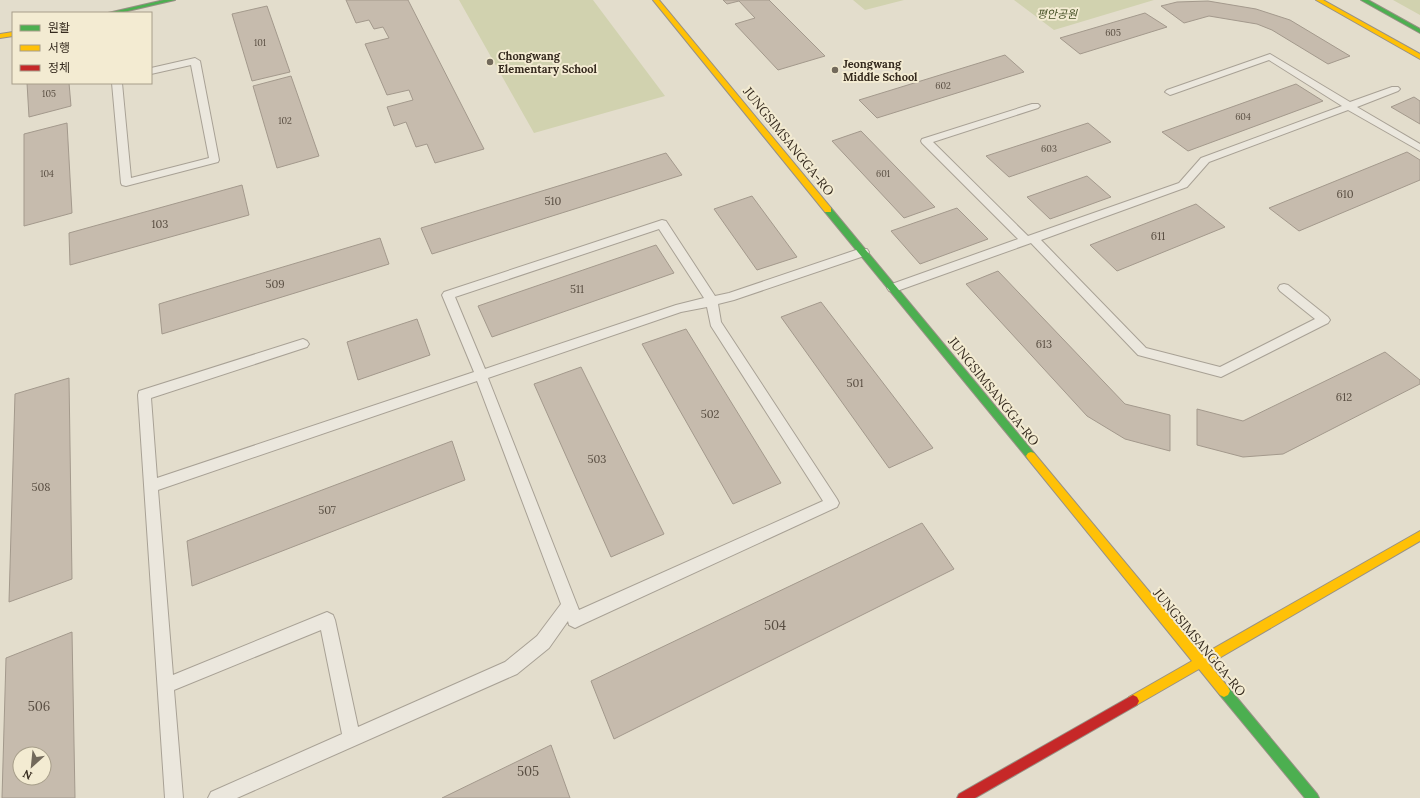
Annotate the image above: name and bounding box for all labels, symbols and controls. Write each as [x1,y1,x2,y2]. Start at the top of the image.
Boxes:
park label: 평안공원 [1037,7,1078,21]
legend [12,12,152,84]
text: 원활 [48,20,70,35]
house number: 605 [1105,27,1121,38]
house number: 101 [254,37,266,48]
text: 서행 [48,40,70,55]
place label: Chongwang Elementary School [498,49,597,76]
marker: Chongwang Elementary School [485,57,495,67]
place label: Jeongwang Middle School [843,57,918,84]
text: 정체 [48,60,70,75]
marker: Jeongwang Middle School [830,65,840,75]
house number: 602 [935,80,951,91]
street label: JUNGSIMSANGGA-RO [739,83,838,199]
house number: 105 [42,88,56,99]
house number: 604 [1235,111,1251,122]
house number: 102 [278,115,292,126]
house number: 603 [1041,143,1057,154]
house number: 104 [40,168,54,179]
house number: 601 [876,168,890,179]
house number: 610 [1336,187,1354,201]
house number: 510 [545,194,562,208]
house number: 103 [152,217,168,231]
house number: 611 [1151,229,1165,243]
house number: 509 [265,277,285,291]
house number: 511 [570,282,584,296]
street label: JUNGSIMSANGGA-RO [944,333,1043,449]
house number: 613 [1036,337,1052,351]
house number: 501 [847,376,863,390]
house number: 612 [1336,390,1352,404]
house number: 502 [701,407,719,421]
house number: 503 [588,452,606,466]
house number: 508 [31,480,51,494]
house number: 507 [318,503,336,517]
street label: JUNGSIMSANGGA-RO [1149,584,1250,700]
house number: 504 [764,617,786,634]
house number: 506 [28,698,50,715]
north arrow [12,746,52,786]
house number: 505 [517,763,539,780]
text: N [20,767,34,783]

